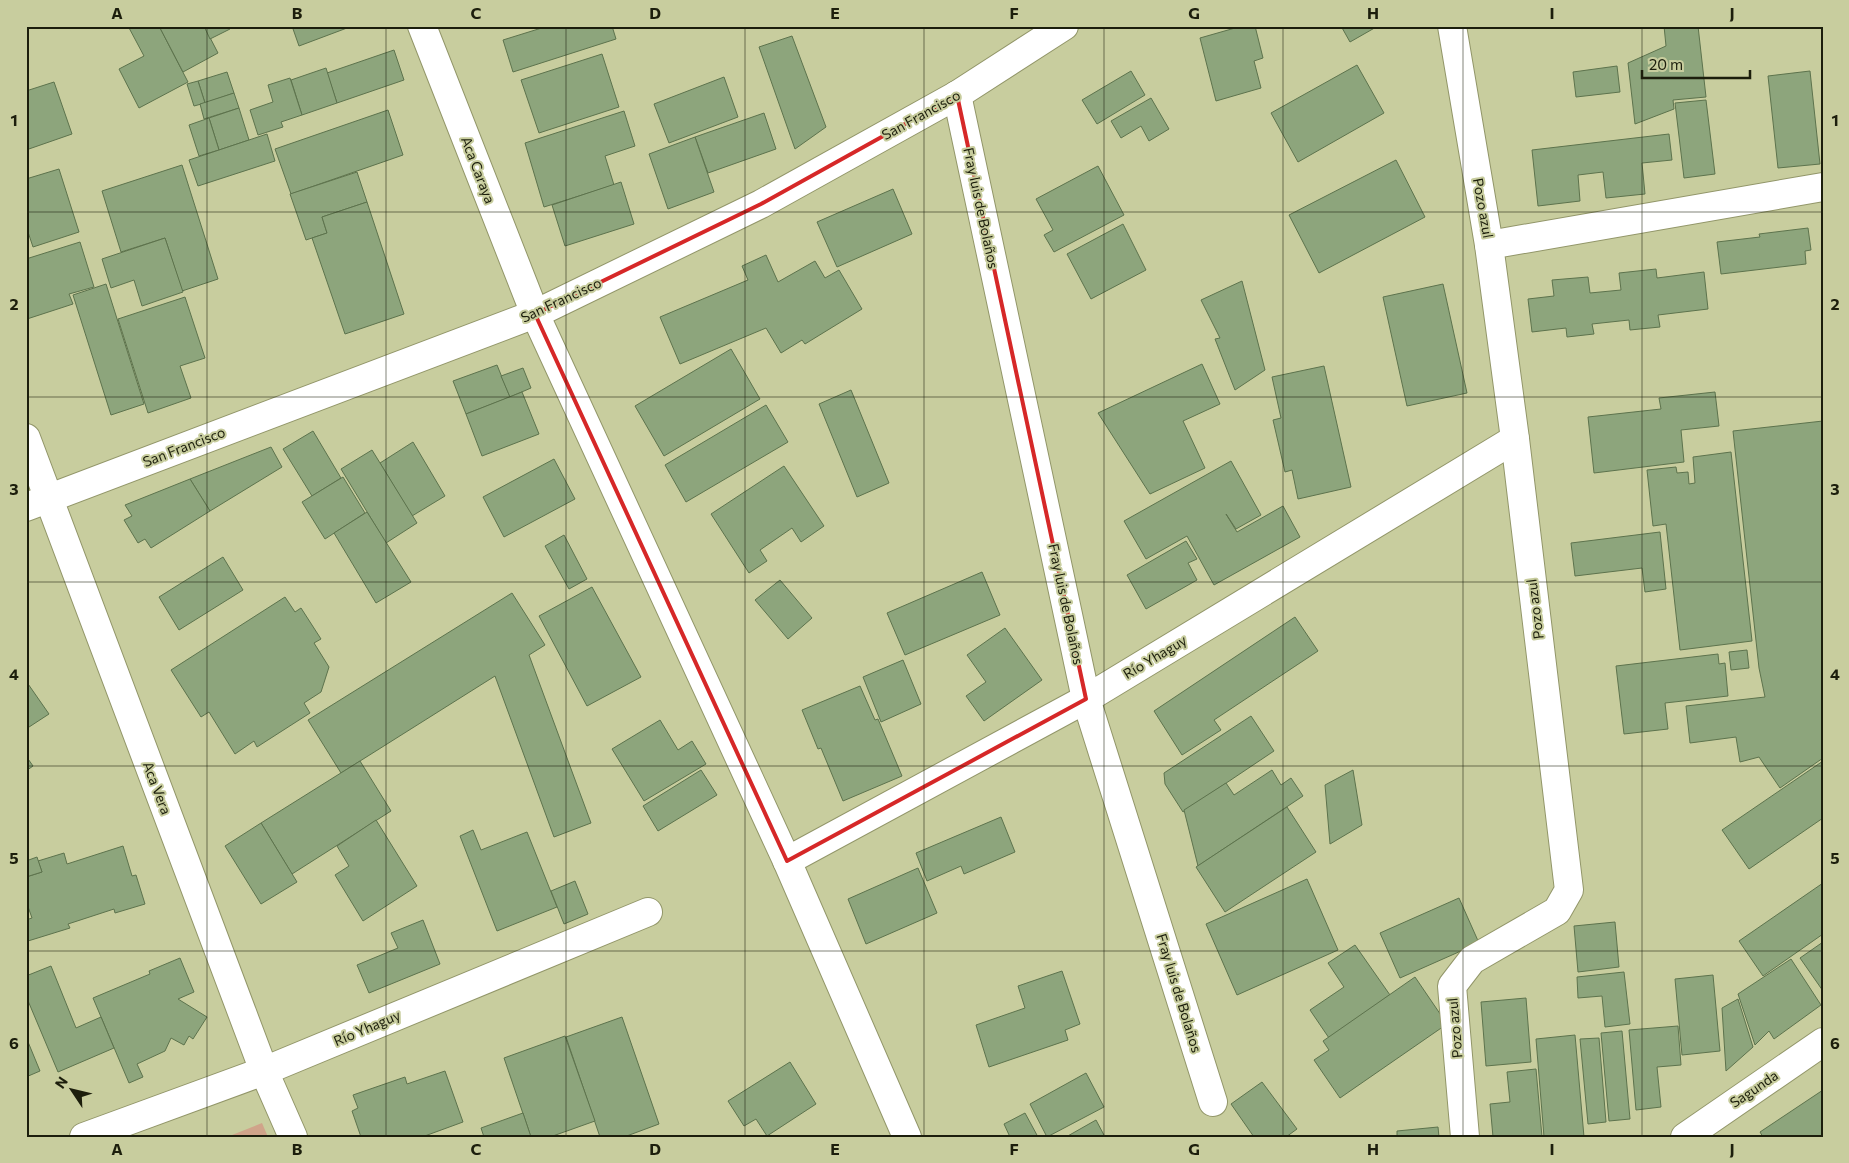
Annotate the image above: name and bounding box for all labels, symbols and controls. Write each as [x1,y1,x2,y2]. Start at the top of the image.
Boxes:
text: A [111,3,123,22]
text: B [292,3,303,22]
text: C [471,3,482,22]
text: D [649,3,661,22]
text: E [830,3,840,22]
text: F [1009,3,1019,22]
text: G [1188,3,1200,22]
text: H [1367,3,1379,22]
text: I [1549,3,1555,22]
text: J [1729,3,1735,22]
scale bar [1642,48,1749,80]
text: 20 m [1649,55,1683,73]
street label: San Francisco [879,86,963,143]
text: 1 [10,110,18,129]
text: 1 [1831,110,1839,129]
street label: Aca Caraya [458,134,499,206]
street label: Fray luis de Bolaños [960,146,1003,270]
street label: Pozo azul [1470,177,1497,239]
street label: San Francisco [518,273,604,326]
text: 2 [9,294,19,313]
text: 2 [1830,294,1840,313]
street label: San Francisco [140,423,227,470]
text: 3 [9,479,19,498]
text: 3 [1830,479,1840,498]
street label: Fray luis de Bolaños [1045,542,1088,666]
street label: Pozo azul [1522,578,1547,640]
street label: Río Yhaguy [1120,631,1190,682]
text: 4 [9,664,19,683]
text: 4 [1830,664,1840,683]
street label: Aca Vera [140,759,175,817]
text: 5 [9,848,19,867]
text: 5 [1830,848,1840,867]
street label: Fray luis de Bolaños [1153,931,1206,1054]
street label: Pozo azul [1443,997,1466,1059]
street label: Río Yhaguy [331,1006,403,1049]
text: 6 [9,1033,19,1052]
text: 6 [1830,1033,1840,1052]
north arrow [48,1066,98,1116]
street label: Sagunda [1726,1066,1781,1111]
text: N [51,1073,71,1091]
text: A [111,1139,123,1158]
text: B [292,1139,303,1158]
text: C [471,1139,482,1158]
text: D [649,1139,661,1158]
text: E [830,1139,840,1158]
text: F [1009,1139,1019,1158]
text: G [1188,1139,1200,1158]
text: H [1367,1139,1379,1158]
text: I [1549,1139,1555,1158]
text: J [1729,1139,1735,1158]

